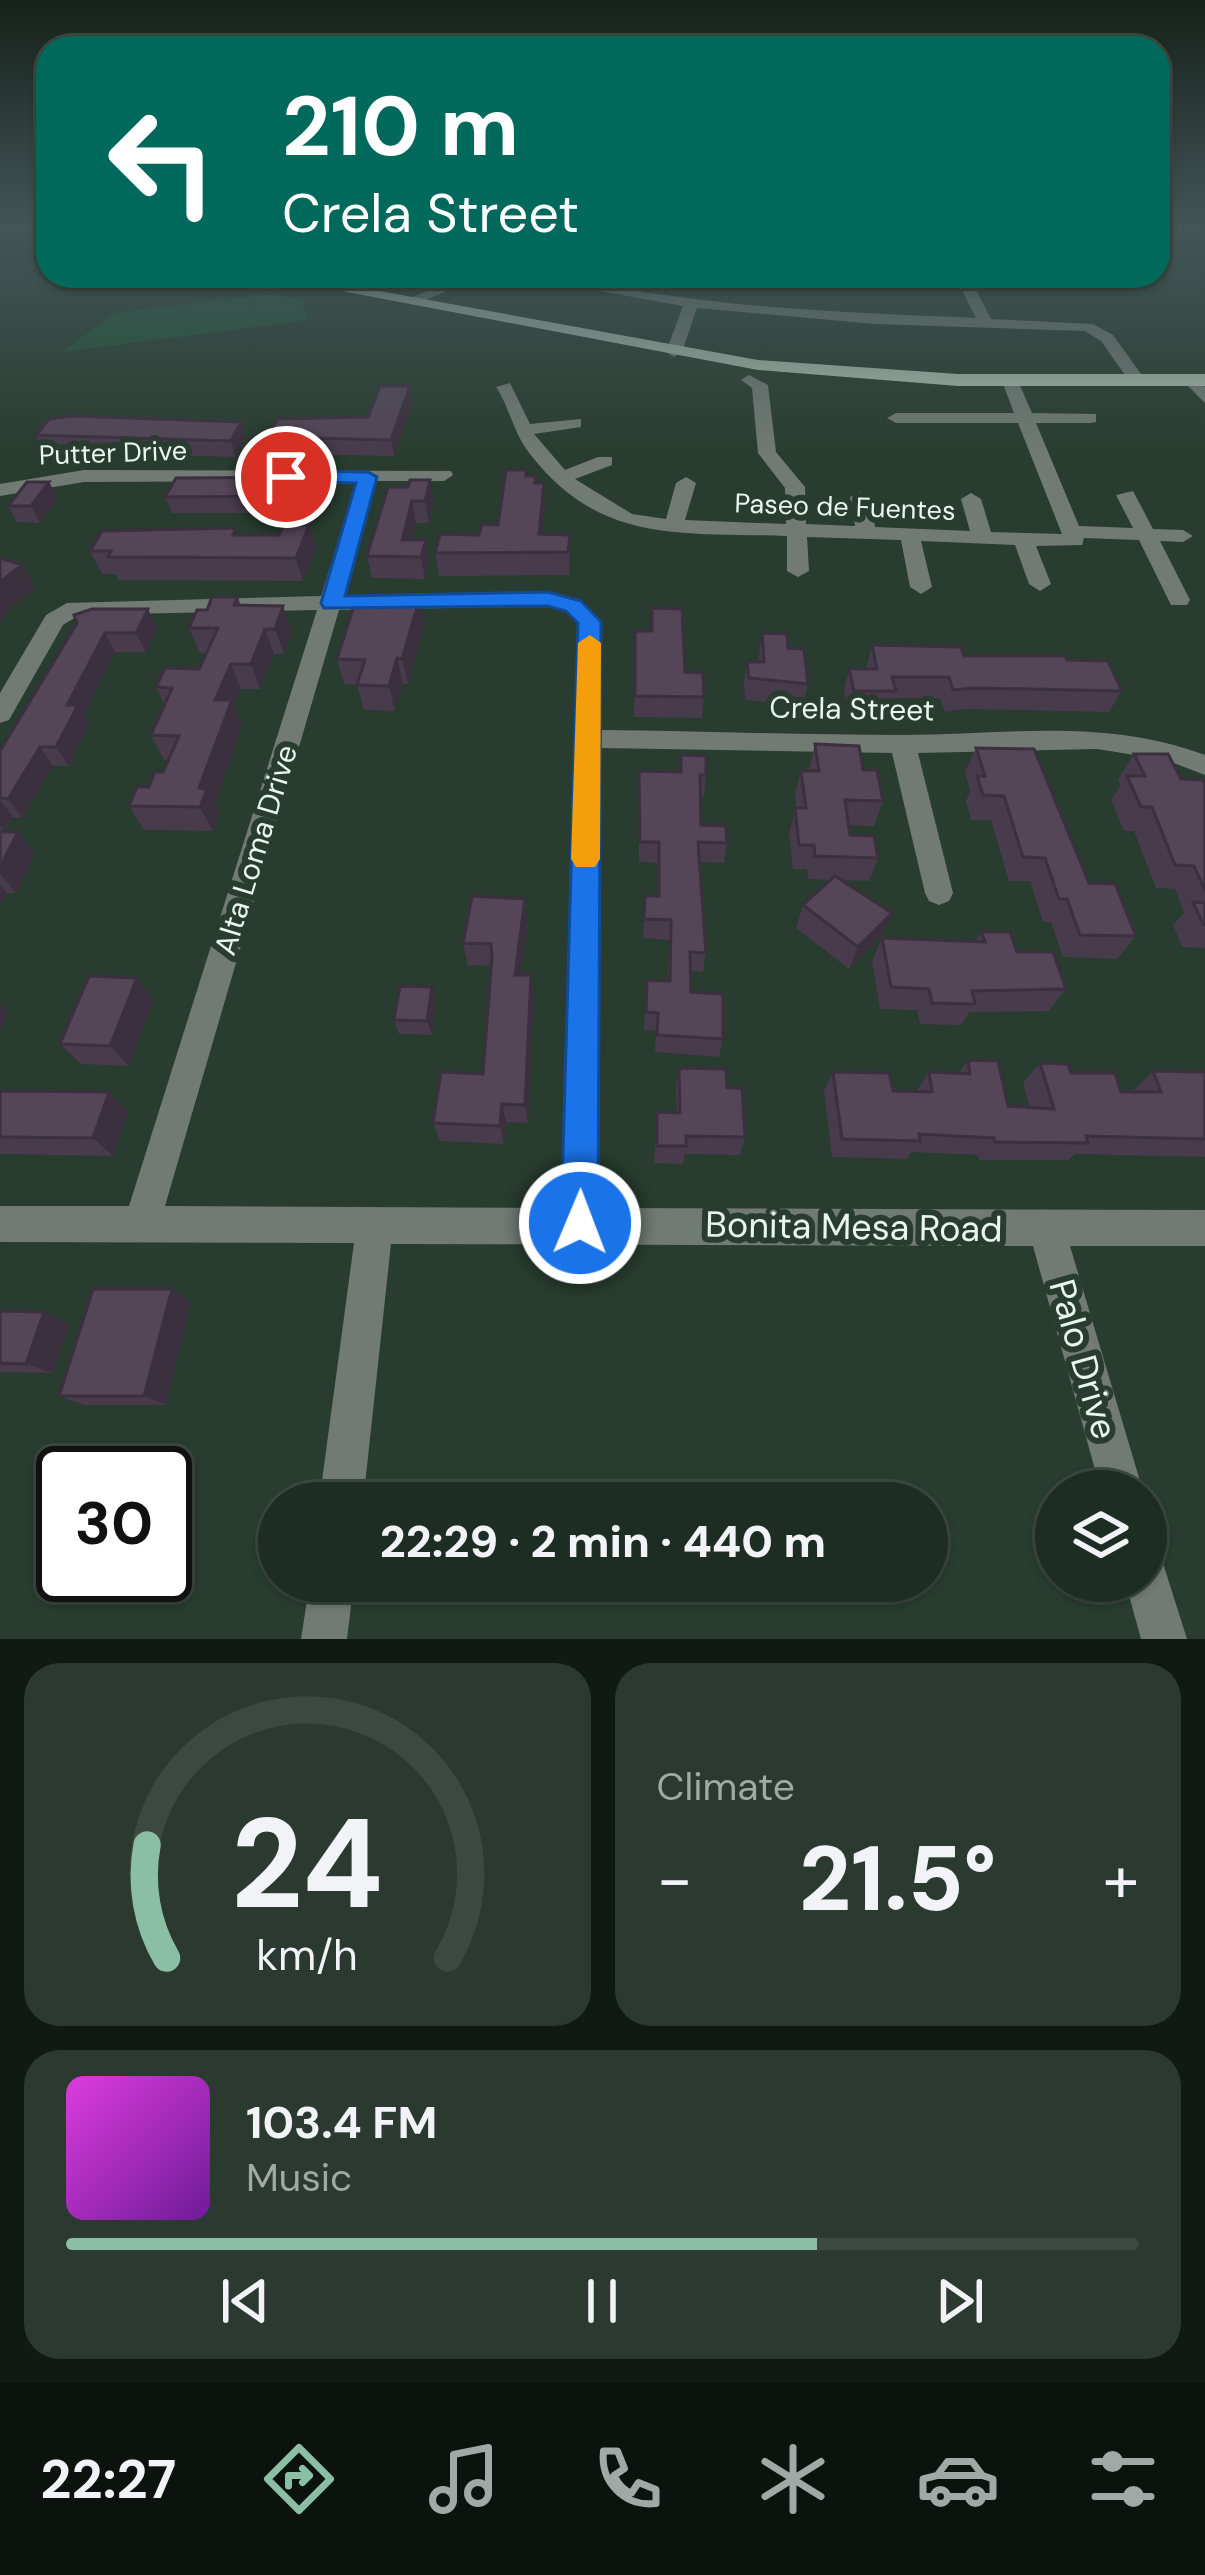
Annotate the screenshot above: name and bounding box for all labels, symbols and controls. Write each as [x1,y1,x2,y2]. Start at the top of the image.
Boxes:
text: 210 m [282,72,519,181]
icon: left [84,84,240,240]
text: Crela Street [282,178,579,249]
pin [235,426,337,528]
street label: Putter Drive [38,432,188,473]
icon: arrive [253,444,319,510]
street label: Paseo de Fuentes [734,485,956,528]
street label: Crela Street [769,688,935,729]
street label: Alta Loma Drive [205,740,306,960]
position arrow [517,1160,643,1286]
street label: Bonita Mesa Road [705,1200,1003,1253]
street label: Palo Drive [1038,1274,1129,1444]
speed limit sign: 30 [36,1446,192,1602]
map controls [1035,1470,1167,1602]
button: layers [1035,1470,1167,1602]
text: 22:29 · 2 min · 440 m [380,1512,826,1571]
text: Climate [657,1761,795,1812]
text: 24 [231,1783,383,1946]
text: 21.5° [799,1821,996,1938]
text: − [657,1837,693,1922]
text: + [1103,1837,1139,1922]
text: km/h [257,1926,358,1982]
text: 103.4 FM [246,2093,437,2152]
text: Music [246,2152,352,2203]
icon: previous [212,2268,278,2334]
icon: pause [569,2268,635,2334]
icon: next [927,2268,993,2334]
icon: directions [257,2437,341,2521]
icon: music [422,2437,506,2521]
icon: phone [586,2437,670,2521]
icon: climate [751,2437,835,2521]
icon: car [916,2437,1000,2521]
icon: filters [1081,2437,1165,2521]
text: 22:27 [40,2444,176,2515]

